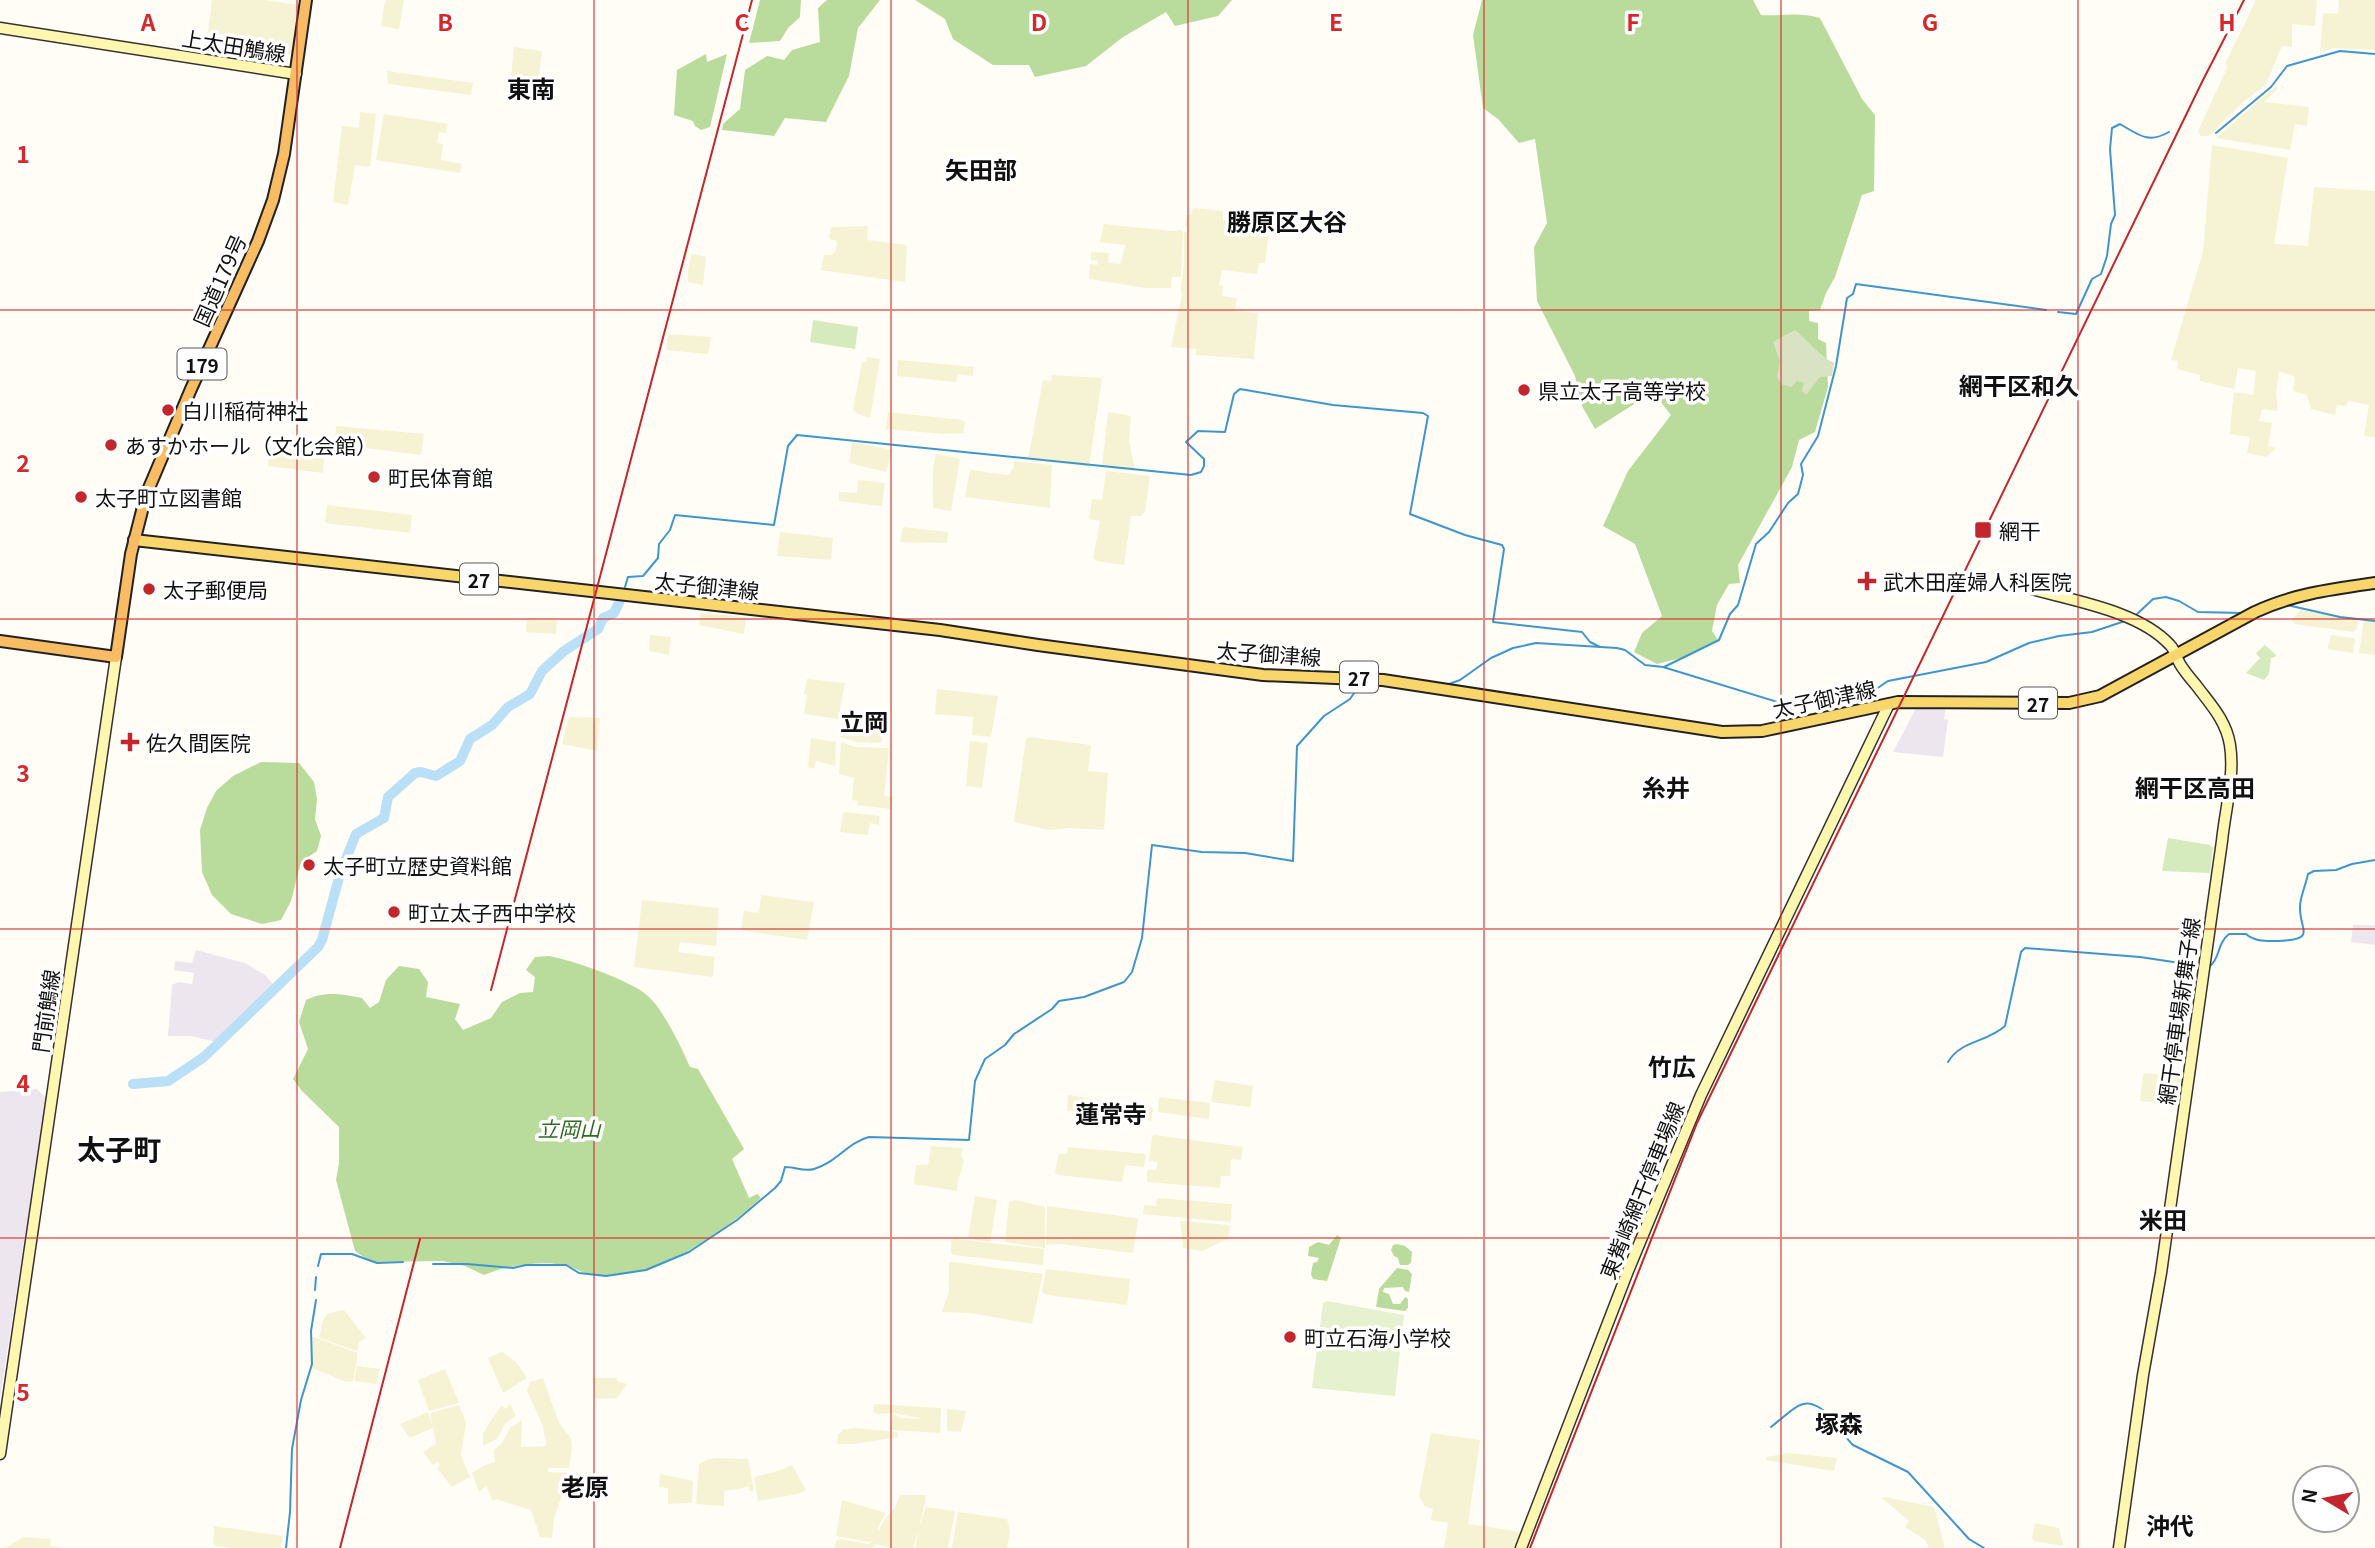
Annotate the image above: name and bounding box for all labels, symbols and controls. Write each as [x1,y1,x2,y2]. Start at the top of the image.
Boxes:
text: A [140,4,156,38]
text: B [437,4,453,38]
text: C [734,4,750,38]
text: D [1031,4,1047,38]
text: E [1329,4,1343,38]
text: F [1626,4,1640,38]
text: G [1922,4,1938,38]
text: H [2218,4,2236,38]
street label: 上太田鵤線 [180,22,288,68]
district label: 東南 [507,70,555,105]
text: 1 [16,136,30,170]
district label: 矢田部 [945,151,1017,186]
district label: 勝原区大谷 [1227,203,1347,238]
street label: 国道179号 [185,229,253,331]
road number: 179 [178,348,227,380]
district label: 網干区和久 [1959,367,2079,402]
place label: 県立太子高等学校 [1538,375,1706,405]
marker: 県立太子高等学校 [1516,382,1532,398]
place label: 白川稲荷神社 [182,395,308,425]
marker: 白川稲荷神社 [160,402,176,418]
place label: あすかホール（文化会館） [125,430,377,460]
marker: あすかホール（文化会館） [103,437,119,453]
text: 2 [16,445,30,479]
place label: 町民体育館 [388,462,493,492]
marker: 町民体育館 [366,469,382,485]
place label: 太子町立図書館 [95,482,242,512]
marker: 太子町立図書館 [73,489,89,505]
place label: 網干 [1999,515,2041,545]
marker: 網干 [1973,520,1993,540]
road number: 27 [460,564,498,594]
street label: 太子御津線 [653,565,761,605]
place label: 武木田産婦人科医院 [1883,566,2072,596]
marker: 武木田産婦人科医院 [1857,571,1877,591]
place label: 太子郵便局 [163,574,268,604]
marker: 太子郵便局 [141,581,157,597]
street label: 太子御津線 [1216,634,1322,672]
road number: 27 [1340,662,1378,692]
street label: 太子御津線 [1770,672,1878,724]
road number: 27 [2019,688,2057,718]
district label: 立岡 [840,703,888,738]
place label: 佐久間医院 [146,727,251,757]
marker: 佐久間医院 [120,732,140,752]
text: 3 [16,755,30,789]
district label: 糸井 [1642,769,1690,804]
district label: 網干区高田 [2135,769,2255,804]
place label: 太子町立歴史資料館 [323,850,512,880]
marker: 太子町立歴史資料館 [301,857,317,873]
place label: 町立太子西中学校 [408,897,576,927]
marker: 町立太子西中学校 [386,904,402,920]
street label: 網干停車場新舞子線 [2150,915,2206,1107]
street label: 門前鵤線 [24,967,66,1055]
district label: 竹広 [1648,1048,1696,1083]
text: 4 [16,1065,30,1099]
district label: 蓮常寺 [1075,1095,1147,1130]
street label: 東觜崎網干停車場線 [1592,1097,1690,1283]
park label: 立岡山 [538,1113,602,1143]
district label: 太子町 [77,1128,161,1168]
district label: 米田 [2139,1201,2187,1236]
place label: 町立石海小学校 [1304,1322,1451,1352]
marker: 町立石海小学校 [1282,1329,1298,1345]
text: 5 [16,1374,30,1408]
district label: 塚森 [1815,1405,1863,1440]
north arrow [2291,1464,2361,1534]
district label: 老原 [561,1468,609,1503]
text: N [2293,1486,2322,1505]
district label: 沖代 [2146,1507,2194,1542]

